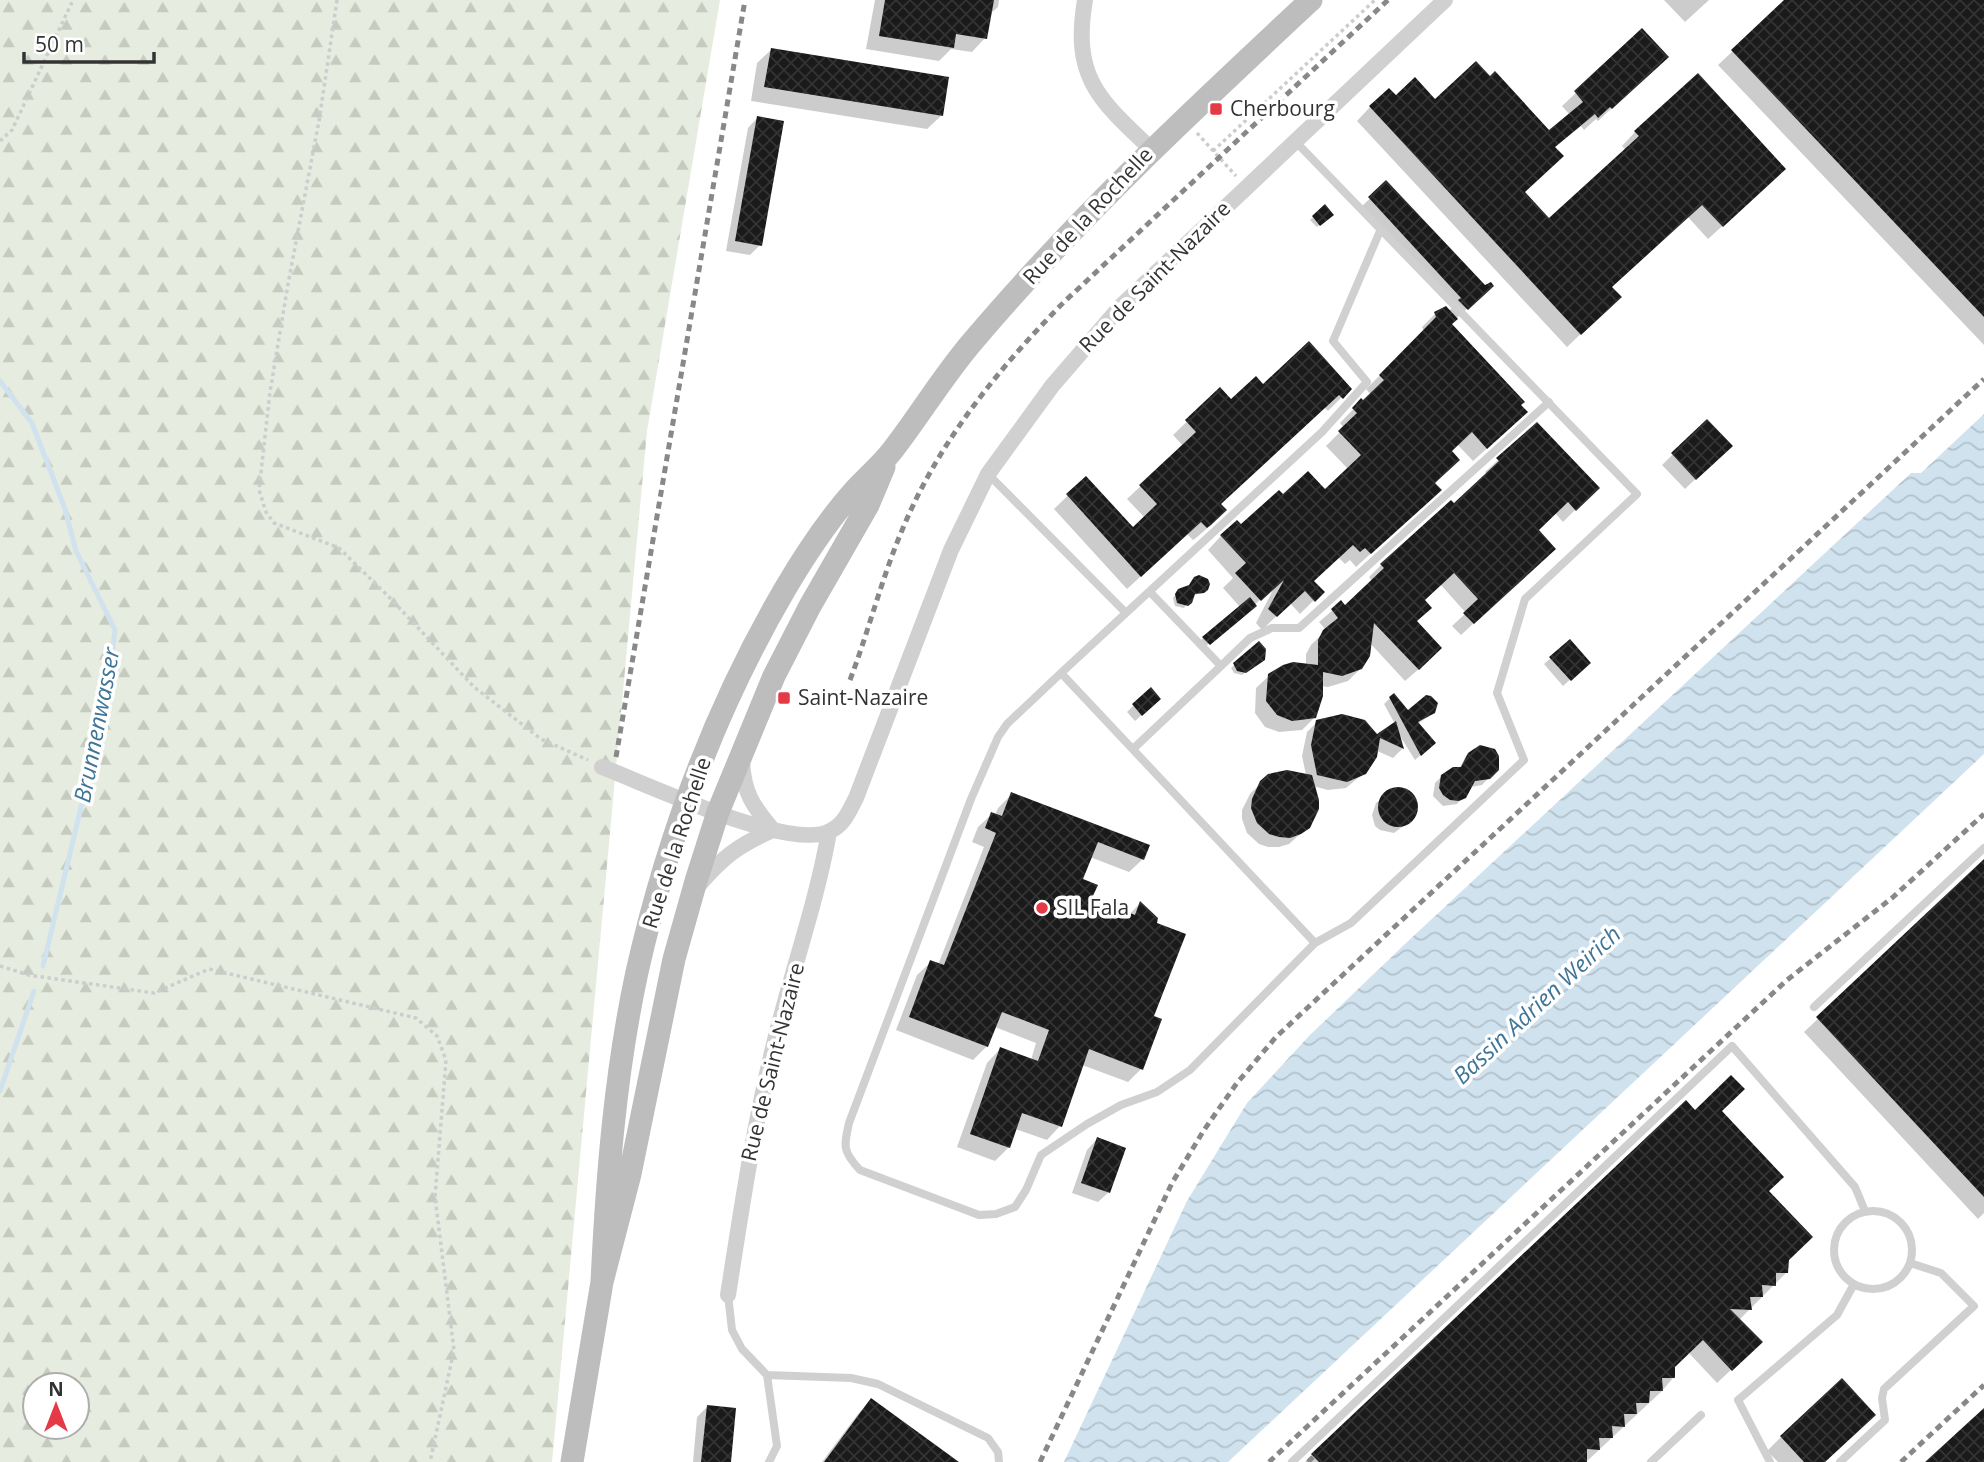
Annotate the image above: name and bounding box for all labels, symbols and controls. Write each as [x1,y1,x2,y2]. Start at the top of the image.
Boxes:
scale bar [24,21,154,65]
text: 50 m [35,30,84,58]
place label: Cherbourg [1230,94,1335,122]
marker: Cherbourg [1208,101,1224,117]
street label: Rue de la Rochelle [1016,141,1158,290]
street label: Rue de Saint-Nazaire [1072,194,1236,358]
water label: Brunnenwasser [65,644,127,805]
place label: Saint-Nazaire [798,683,928,711]
marker: Saint-Nazaire [776,690,792,706]
street label: Rue de la Rochelle [635,754,717,932]
place label: SIL Fala [1056,893,1129,921]
marker: SIL Fala [1034,900,1050,916]
water label: Bassin Adrien Weirich [1445,918,1627,1091]
street label: Rue de Saint-Nazaire [734,960,810,1164]
north arrow [21,1371,91,1441]
text: N [48,1376,64,1402]

